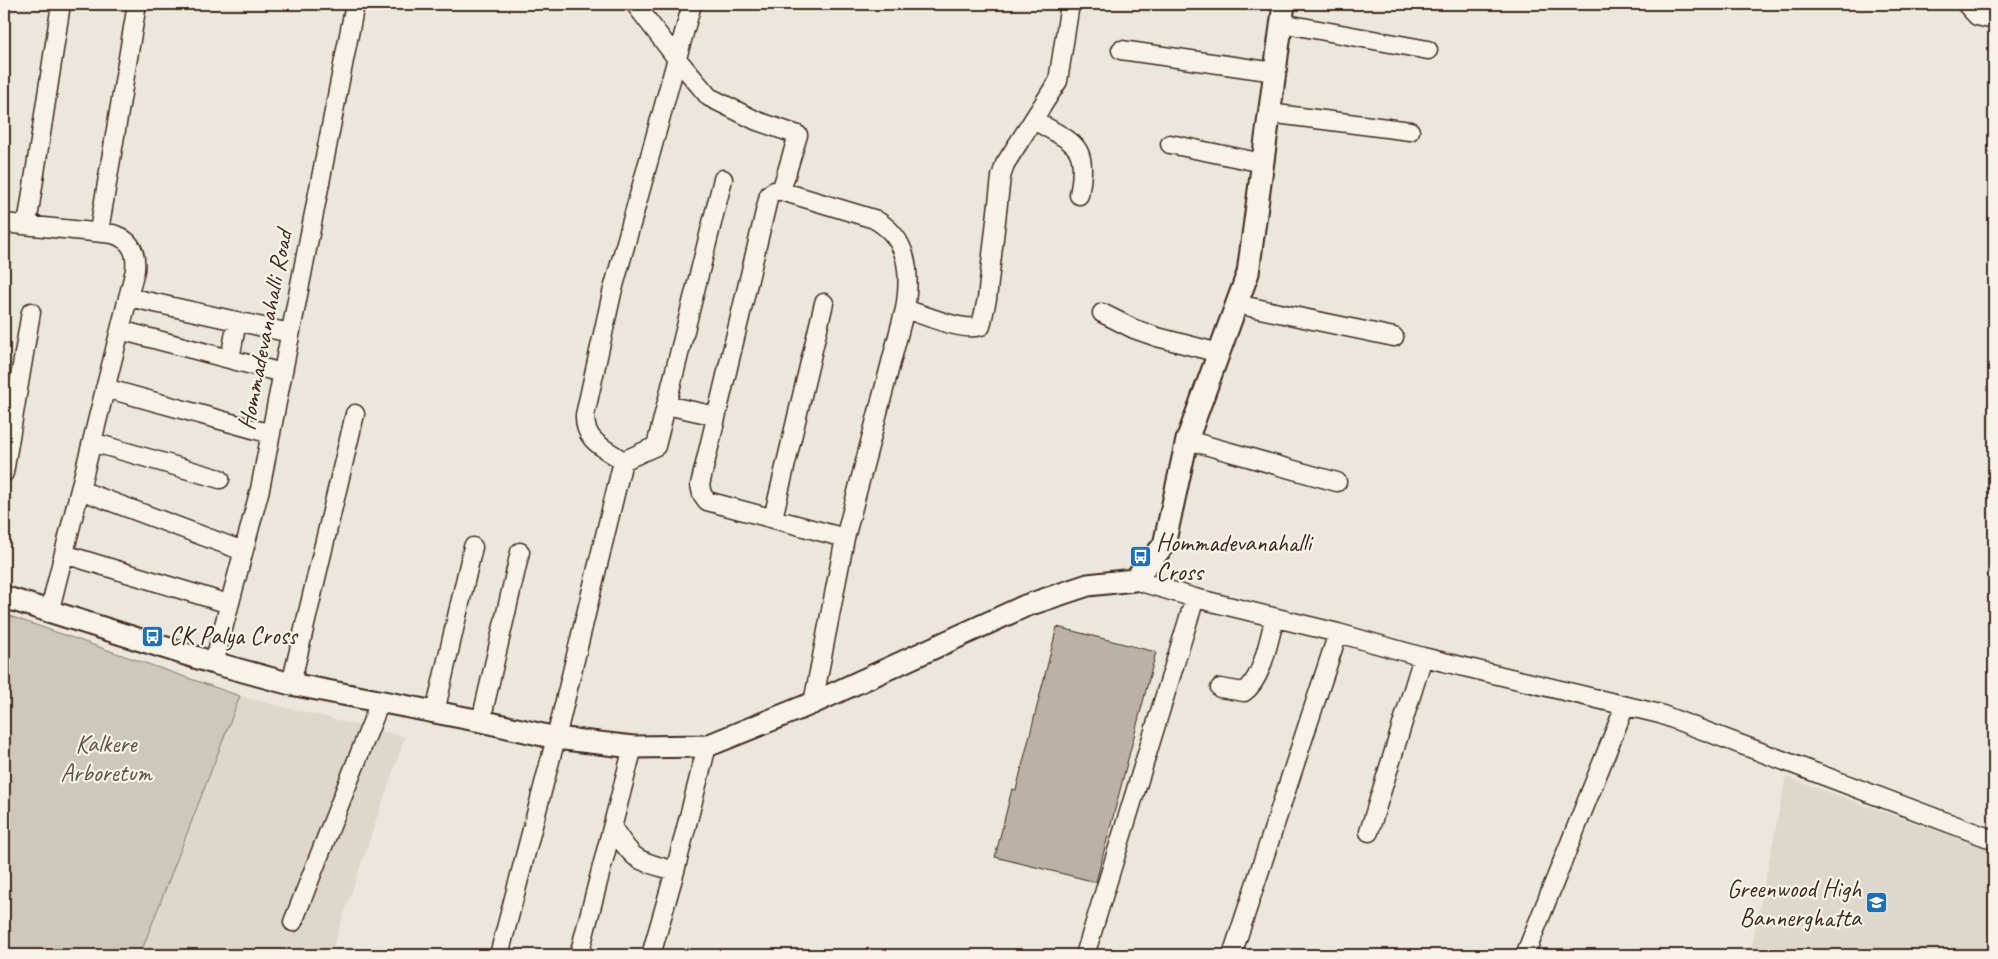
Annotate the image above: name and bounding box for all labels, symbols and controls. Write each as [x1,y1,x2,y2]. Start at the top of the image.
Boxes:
street label: Hommadevanahalli Road [230,224,301,433]
place label: Hommadevanahalli Cross [1156,527,1314,588]
bus stop icon: Hommadevanahalli Cross [1128,545,1152,569]
place label: CK Palya Cross [169,620,299,652]
bus stop icon: CK Palya Cross [141,624,165,648]
park label: Kalkere Arboretum [61,728,153,789]
place label: Greenwood High Bannerghatta [1727,873,1863,934]
school or university icon: Greenwood High Bannerghatta [1865,891,1889,915]

